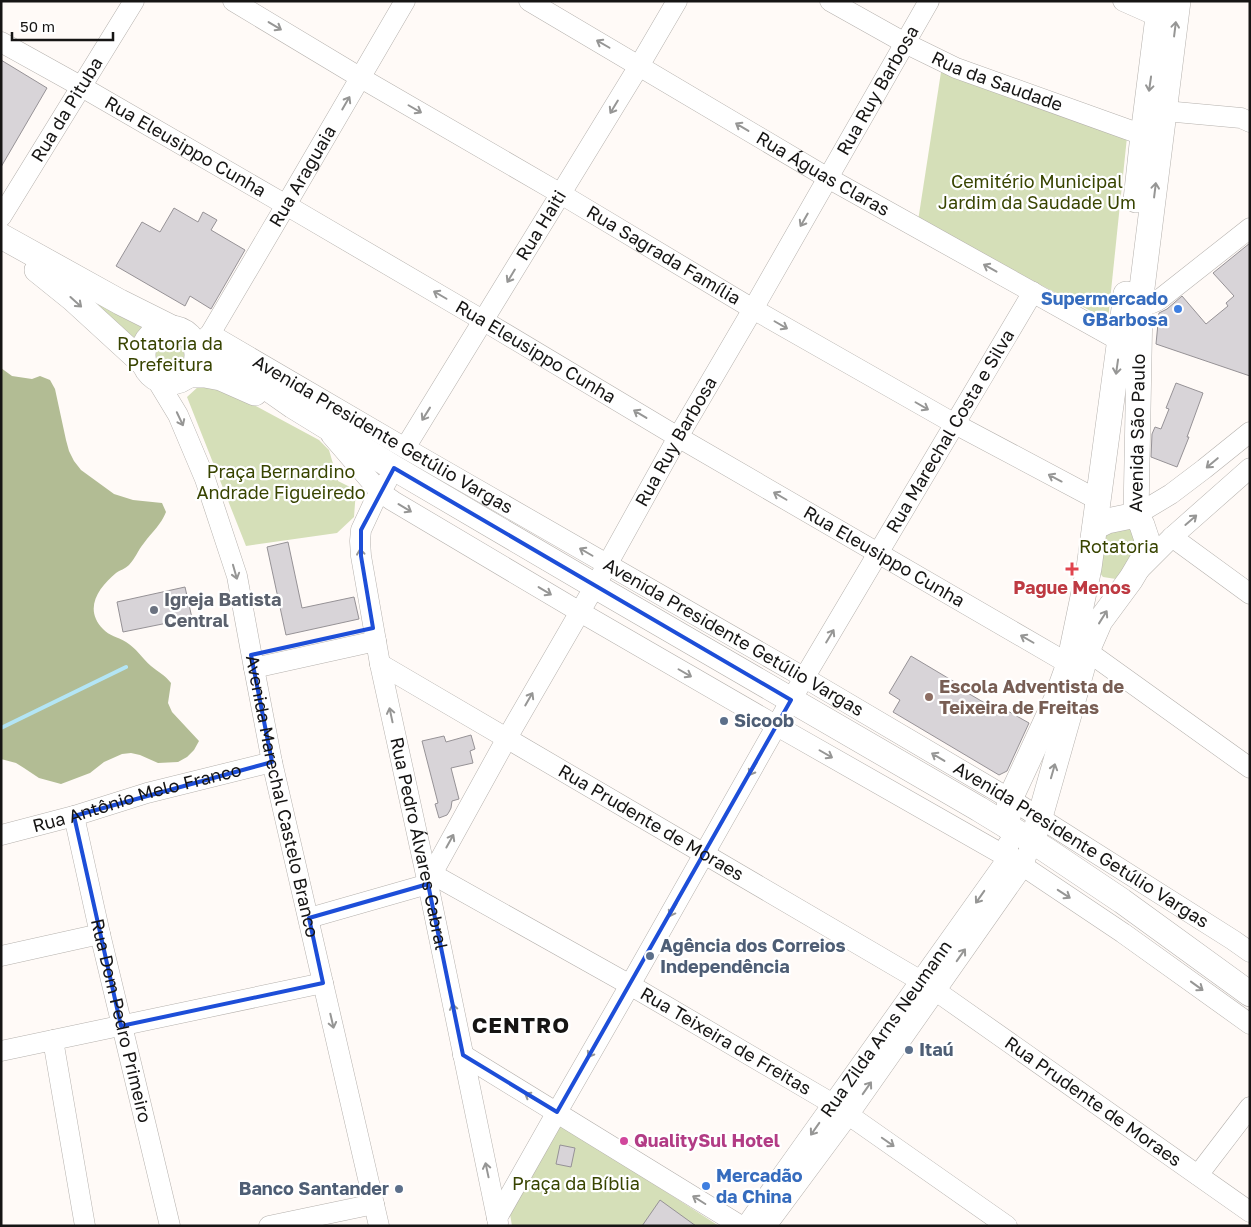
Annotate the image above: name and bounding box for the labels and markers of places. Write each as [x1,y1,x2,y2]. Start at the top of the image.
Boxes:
place label: Supermercado GBarbosa [1041,287,1168,330]
marker: Supermercado GBarbosa [1172,303,1184,315]
marker: Pague Menos [1066,563,1078,575]
place label: Pague Menos [1013,576,1131,598]
place label: Igreja Batista Central [164,588,281,631]
marker: Igreja Batista Central [148,604,160,616]
place label: Escola Adventista de Teixeira de Freitas [939,675,1124,718]
marker: Escola Adventista de Teixeira de Freitas [923,691,935,703]
place label: Sicoob [734,709,794,731]
marker: Sicoob [718,715,730,727]
place label: Agência dos Correios Independência [660,934,846,977]
marker: Agência dos Correios Independência [644,950,656,962]
place label: Itaú [919,1038,953,1060]
marker: Itaú [903,1044,915,1056]
place label: QualitySul Hotel [634,1129,780,1151]
marker: QualitySul Hotel [618,1135,630,1147]
place label: Mercadão da China [716,1164,803,1207]
place label: Banco Santander [239,1177,389,1199]
marker: Mercadão da China [700,1180,712,1192]
marker: Banco Santander [393,1183,405,1195]

